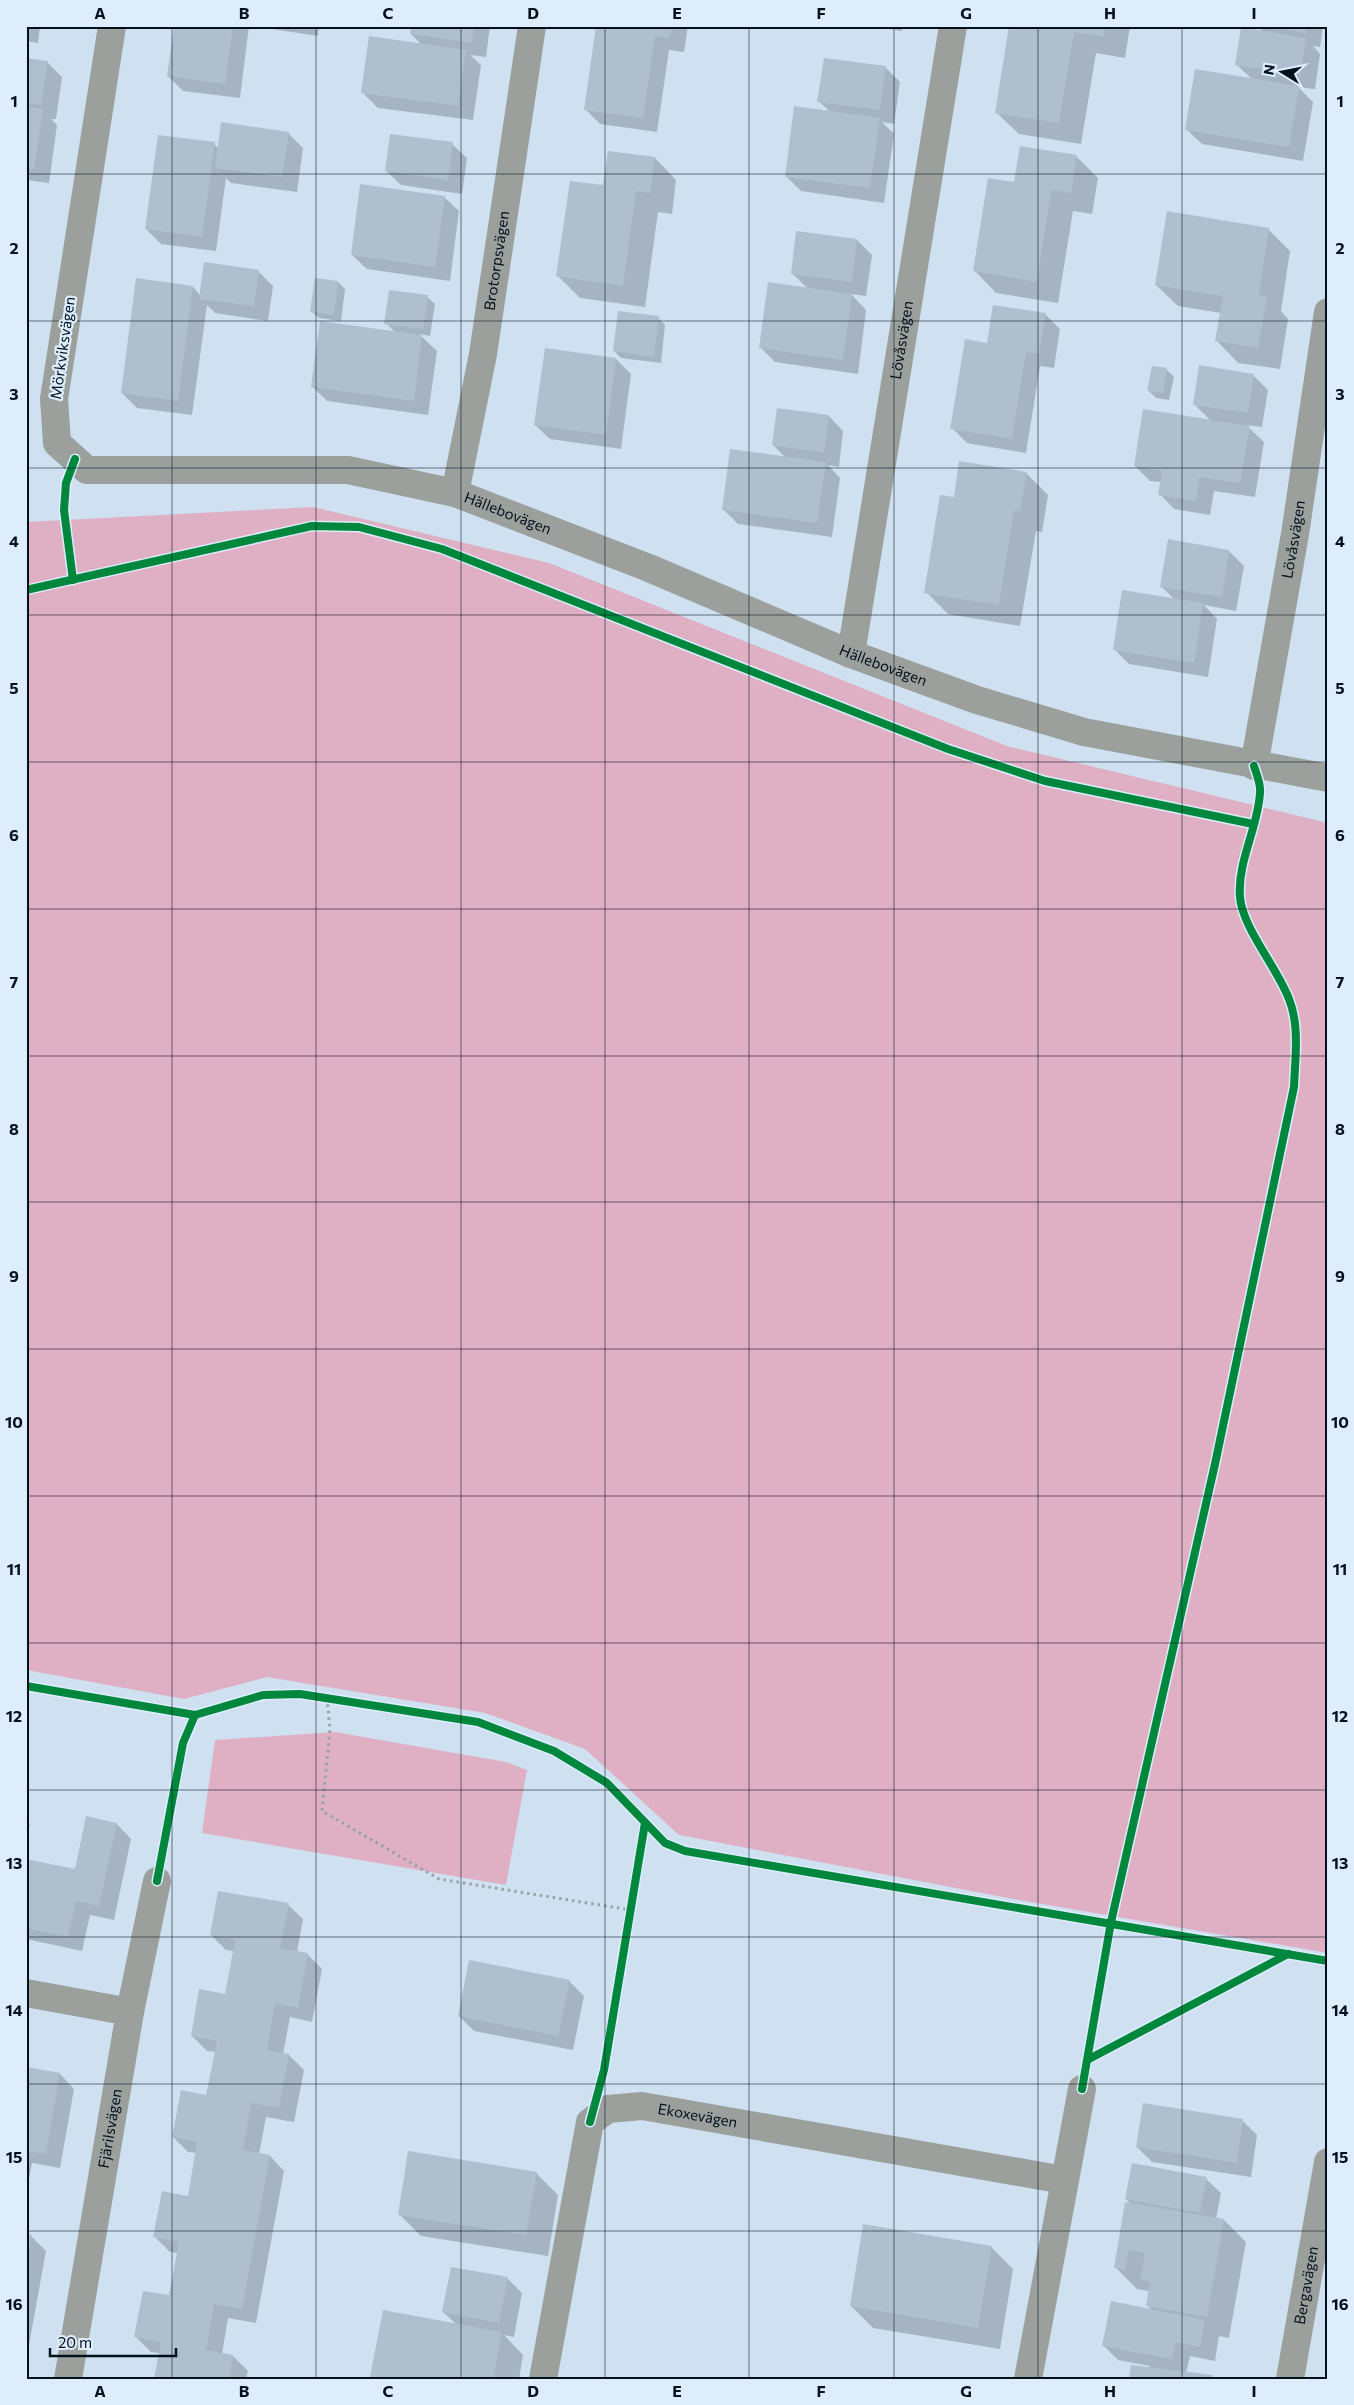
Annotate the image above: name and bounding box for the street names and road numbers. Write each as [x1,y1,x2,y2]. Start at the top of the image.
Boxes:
street label: Brotorpsvägen [480,210,512,312]
street label: Mörkviksvägen [46,295,78,400]
street label: Lövåsvägen [886,299,916,380]
street label: Hällebovägen [462,487,554,537]
street label: Lövåsvägen [1277,499,1308,580]
street label: Hällebovägen [837,640,930,689]
street label: Fjärilsvägen [94,2087,125,2170]
street label: Ekoxevägen [657,2099,739,2131]
street label: Bergavägen [1290,2245,1321,2326]

